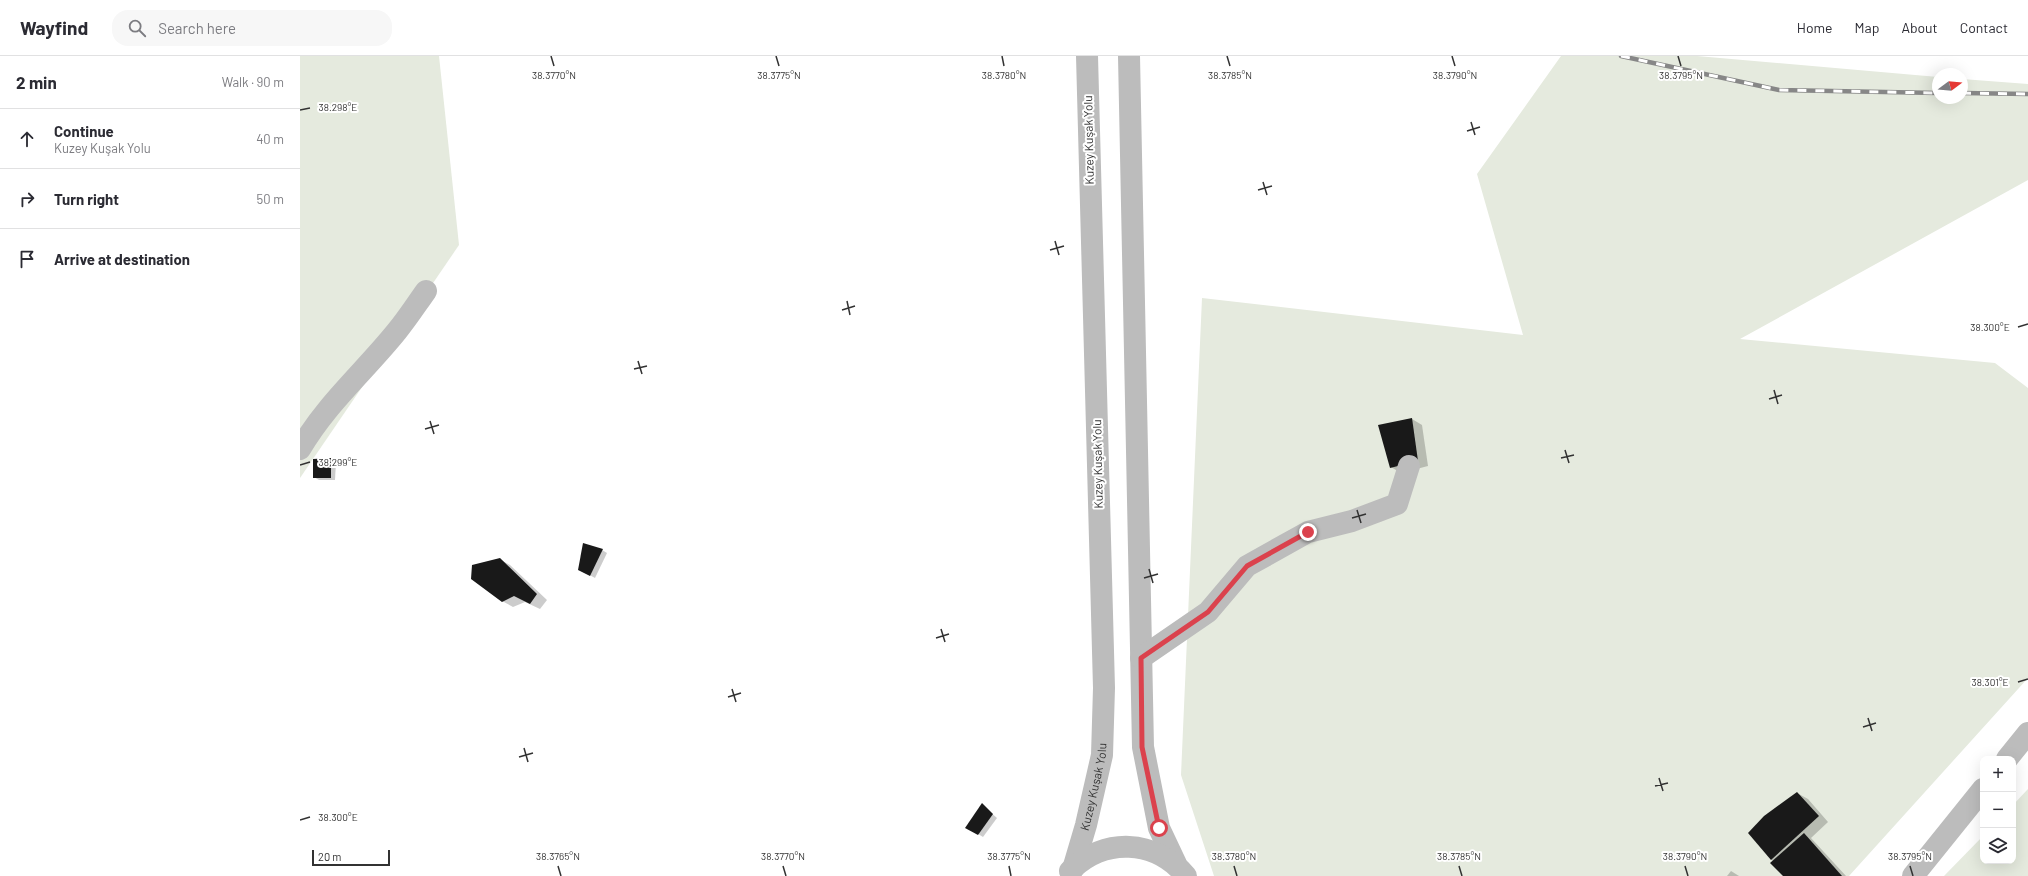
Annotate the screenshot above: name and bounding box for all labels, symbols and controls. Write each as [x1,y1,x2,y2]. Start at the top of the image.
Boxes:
search box [112,10,392,46]
text: Wayfind [20,16,88,39]
icon: search [126,17,148,39]
text: Search here [158,19,236,37]
text: Home [1797,19,1833,36]
text: Map [1855,19,1879,36]
text: About [1901,19,1938,36]
text: Contact [1960,19,2008,36]
north arrow [1932,68,1968,104]
text: 38.3770°N [532,69,576,81]
text: 38.3775°N [757,69,801,81]
text: 38.3780°N [982,69,1026,81]
text: 38.3785°N [1208,69,1252,81]
text: 38.3790°N [1433,69,1477,81]
text: 38.3795°N [1659,69,1703,81]
text: 2 min [16,72,57,92]
text: Walk · 90 m [222,74,284,90]
street label: Kuzey Kuşak Yolu [1080,95,1096,185]
text: 38.298°E [319,101,357,113]
text: Continue [54,122,114,140]
icon: ahead [16,128,38,150]
text: 40 m [256,131,284,147]
text: Kuzey Kuşak Yolu [54,140,151,156]
icon: right [16,188,38,210]
text: Turn right [54,190,119,208]
text: 50 m [257,191,284,207]
icon: arrive [16,248,38,270]
text: Arrive at destination [54,250,190,268]
text: 38.300°E [1970,321,2010,333]
street label: Kuzey Kuşak Yolu [1089,419,1105,509]
text: 38.299°E [319,456,357,468]
route end [1299,523,1317,541]
text: 38.301°E [1971,676,2009,688]
street label: Kuzey Kuşak Yolu [1077,743,1108,832]
map controls [1980,756,2016,864]
button: + [1980,756,2016,792]
button: − [1980,792,2016,828]
text: 38.300°E [318,811,358,823]
route start [1150,819,1168,837]
button: layers [1980,828,2016,864]
scale bar [312,848,390,867]
text: 20 m [318,850,341,863]
text: 38.3765°N [536,850,580,862]
text: 38.3770°N [761,850,805,862]
text: 38.3775°N [987,850,1031,862]
text: 38.3780°N [1212,850,1256,862]
text: 38.3785°N [1437,850,1481,862]
text: 38.3790°N [1663,850,1707,862]
text: 38.3795°N [1888,850,1932,862]

